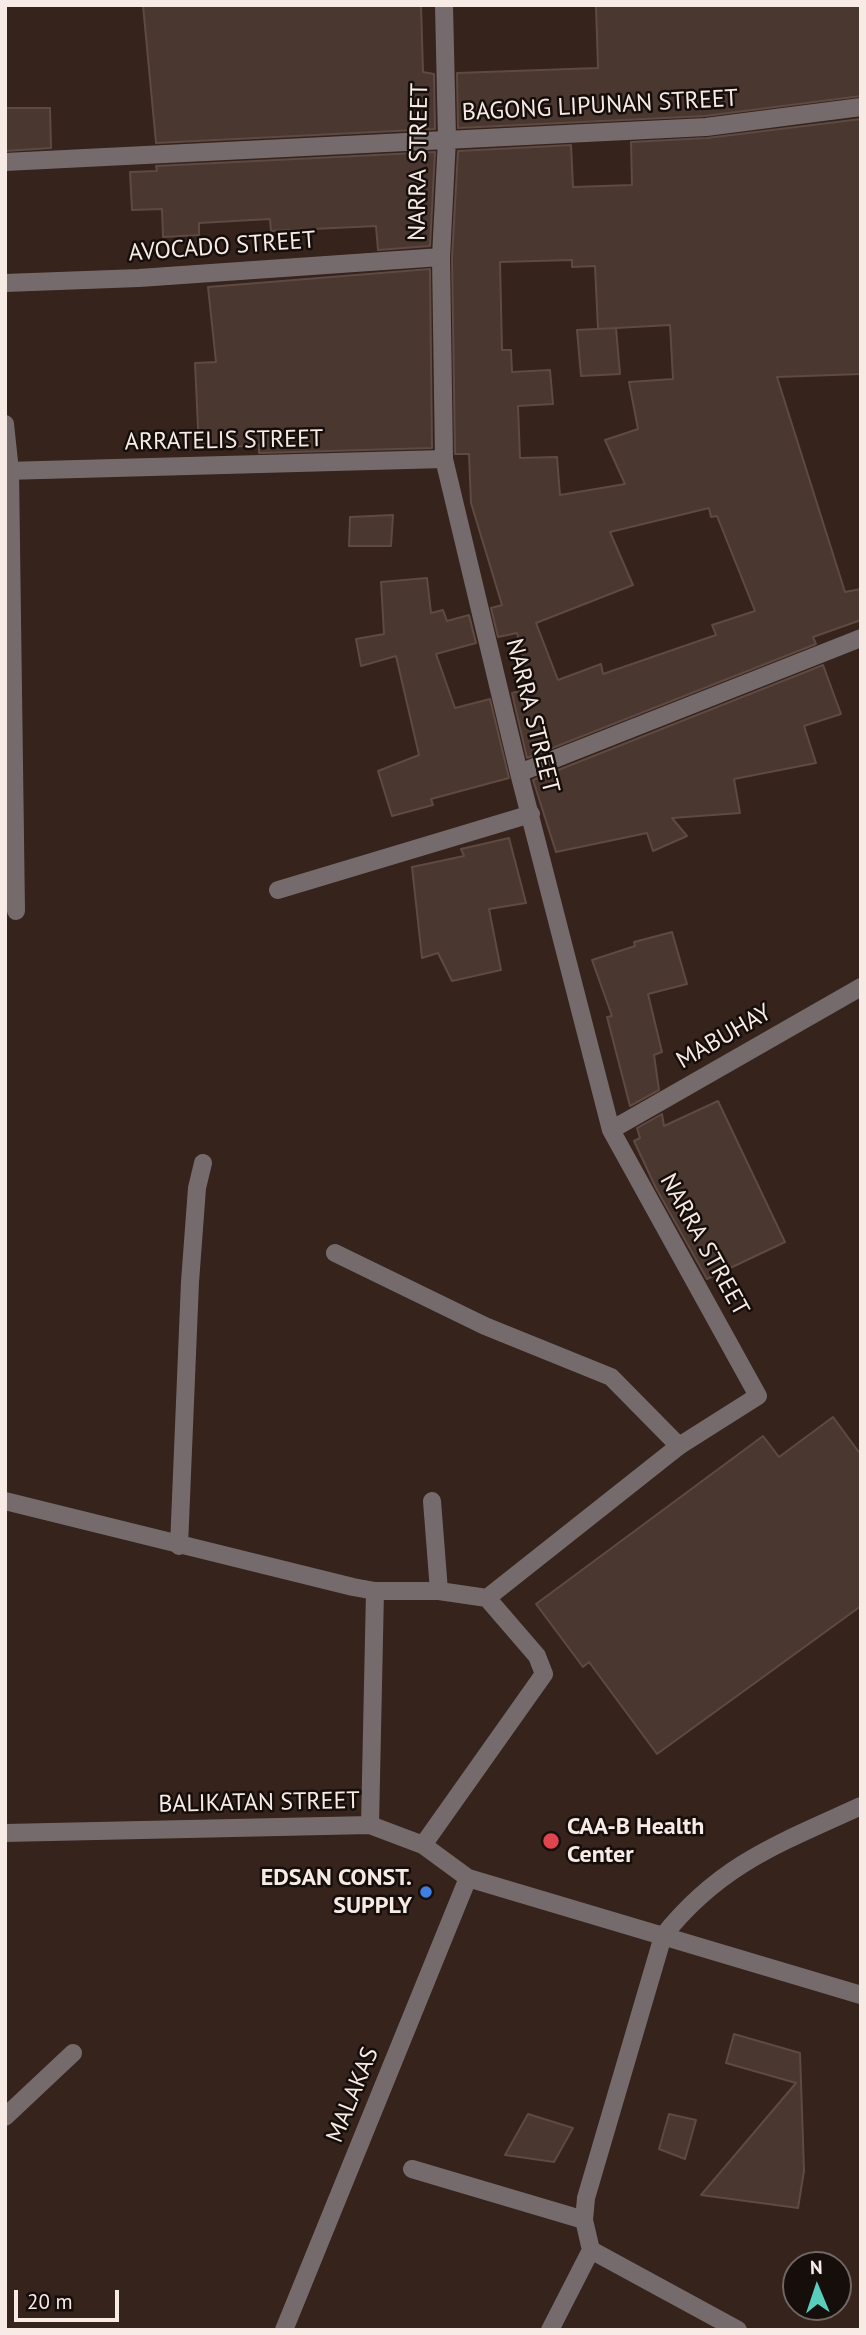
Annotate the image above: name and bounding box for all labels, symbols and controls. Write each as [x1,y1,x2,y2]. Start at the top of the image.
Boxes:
street label: NARRA STREET [403,83,435,241]
street label: BAGONG LIPUNAN STREET [461,84,739,128]
street label: AVOCADO STREET [128,226,316,268]
street label: ARRATELIS STREET [124,425,324,457]
street label: NARRA STREET [499,636,565,796]
street label: MABUHAY [671,998,777,1076]
street label: NARRA STREET [653,1169,755,1321]
street label: BALIKATAN STREET [158,1787,360,1819]
place label: CAA-B Health Center [567,1813,704,1869]
marker: CAA-B Health Center [541,1831,561,1851]
place label: EDSAN CONST. SUPPLY [261,1864,412,1920]
marker: EDSAN CONST. SUPPLY [418,1884,434,1900]
street label: MALAKAS [321,2043,385,2147]
north arrow [782,2251,852,2321]
text: N [810,2255,823,2279]
scale bar [18,2276,122,2320]
text: 20 m [27,2288,73,2315]

